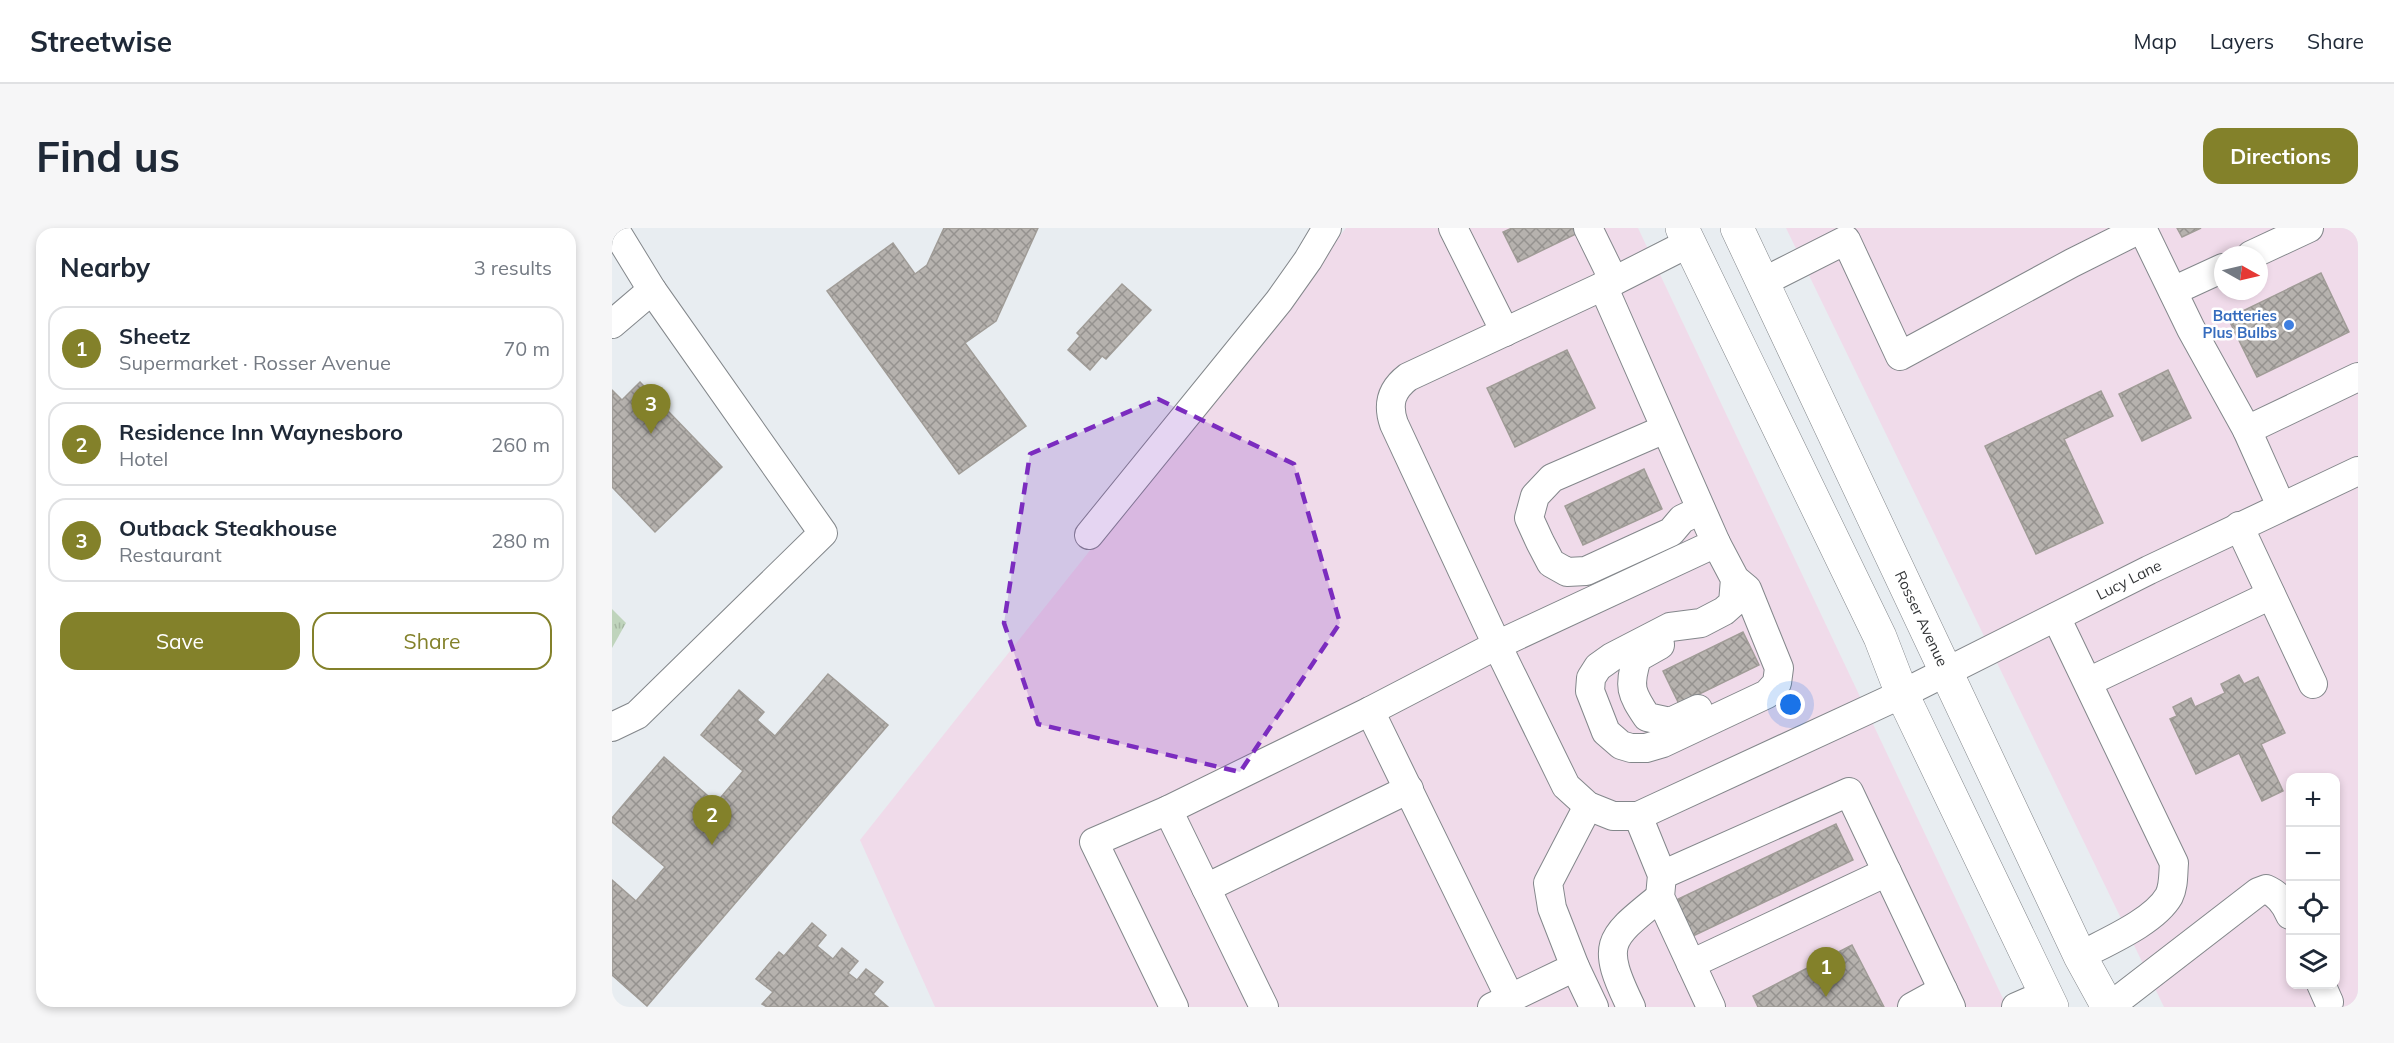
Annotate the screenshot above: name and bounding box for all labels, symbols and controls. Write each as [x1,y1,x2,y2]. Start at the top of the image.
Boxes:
text: Streetwise [30,24,172,59]
text: Map [2134,28,2177,54]
text: Layers [2210,28,2274,54]
text: Share [2307,28,2364,54]
button: Directions [2203,128,2358,184]
text: Find us [36,130,180,183]
north arrow [2214,246,2268,300]
text: Nearby [60,251,150,284]
text: 3 results [474,255,552,280]
place label: Batteries Plus Bulbs [2203,306,2277,342]
marker: Batteries Plus Bulbs [2282,318,2296,332]
text: Sheetz [119,322,190,350]
text: 1 [76,336,88,361]
text: 70 m [503,336,550,361]
text: Supermarket · Rosser Avenue [119,350,391,375]
pin: 3 [632,384,670,434]
text: Residence Inn Waynesboro [119,418,403,446]
text: 2 [76,432,88,457]
text: 260 m [491,432,550,457]
text: Hotel [119,446,168,471]
text: Outback Steakhouse [119,514,337,542]
text: 3 [76,528,88,553]
text: 280 m [491,528,550,553]
text: Restaurant [119,542,222,567]
street label: Lucy Lane [2093,555,2164,604]
street label: Rosser Avenue [1891,568,1952,669]
button: Save [60,612,300,670]
button: Share [312,612,552,670]
your location [1776,690,1805,719]
map controls [2286,773,2340,989]
button: + [2286,773,2340,827]
pin: 2 [692,796,732,845]
button: − [2286,827,2340,881]
button: locate [2286,881,2340,935]
button: layers [2286,935,2340,989]
pin: 1 [1806,948,1846,997]

